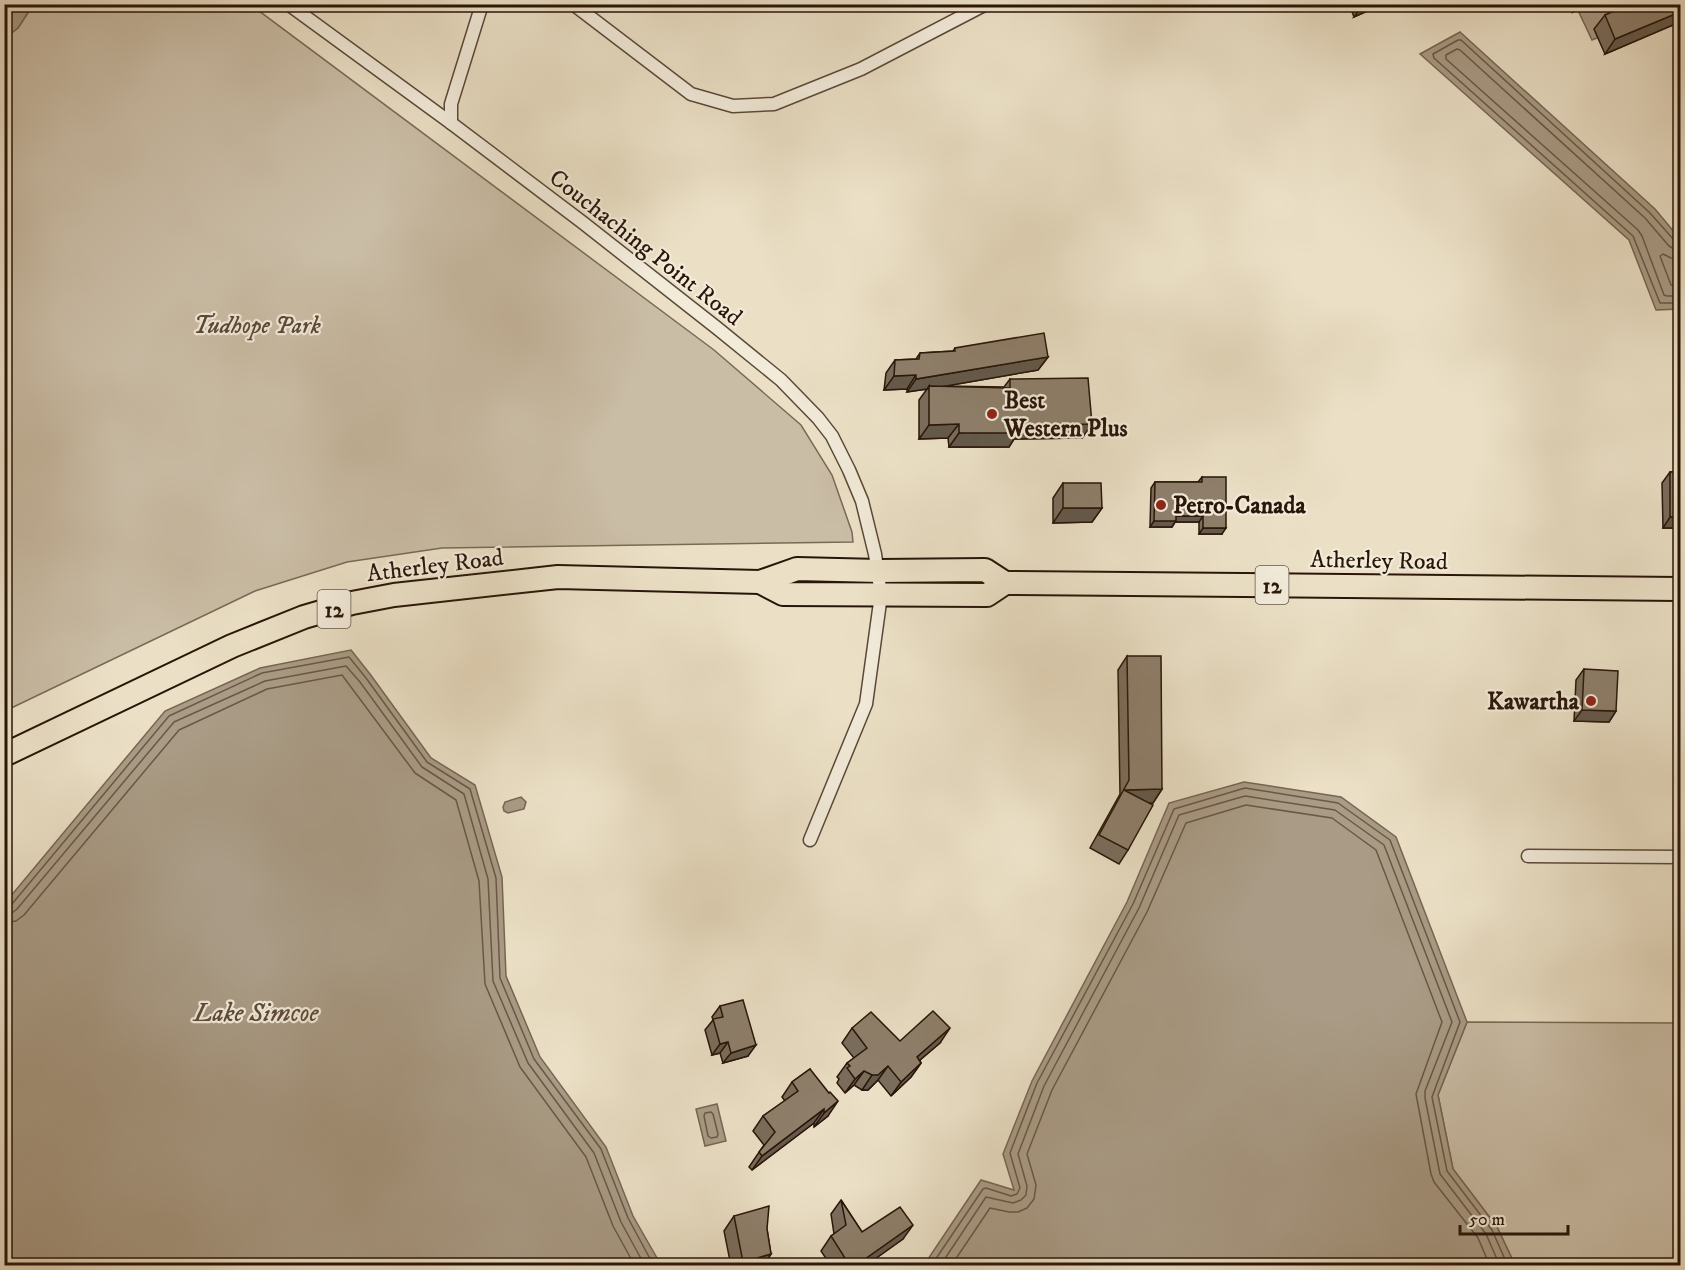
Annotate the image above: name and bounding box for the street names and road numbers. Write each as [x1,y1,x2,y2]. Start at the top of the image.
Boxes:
street label: Couchaching Point Road [543,163,748,333]
street label: Atherley Road [365,543,505,589]
street label: Atherley Road [1310,545,1448,577]
road number: 12 [1256,566,1288,604]
road number: 12 [318,590,350,628]

